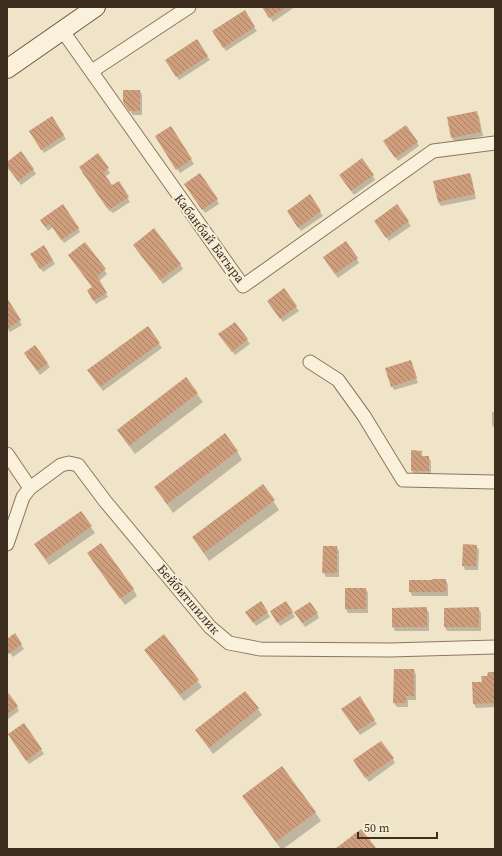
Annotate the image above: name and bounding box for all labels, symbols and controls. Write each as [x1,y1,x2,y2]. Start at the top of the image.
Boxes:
street label: Кабанбай Батыра [171,190,249,286]
street label: Бейбитшилик [153,561,224,638]
scale bar [358,814,437,840]
text: 50 m [364,820,390,836]

